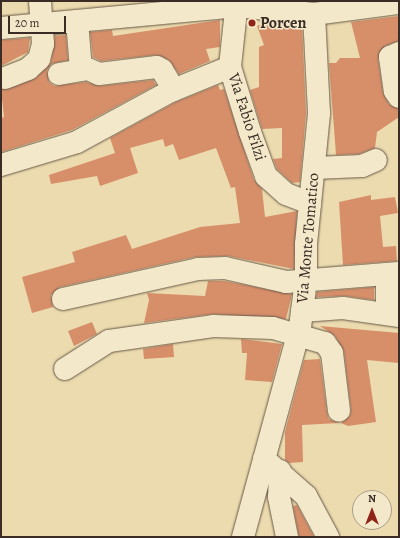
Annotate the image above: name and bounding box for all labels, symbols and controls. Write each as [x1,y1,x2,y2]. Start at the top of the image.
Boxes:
scale bar [10,8,68,34]
place label: Porcen [260,13,306,33]
text: 20 m [15,15,39,31]
marker: Porcen [247,18,257,28]
street label: Via Fabio Filzi [224,71,270,163]
street label: Via Monte Tomatico [293,172,323,304]
north arrow [352,490,392,530]
text: N [368,491,376,506]

